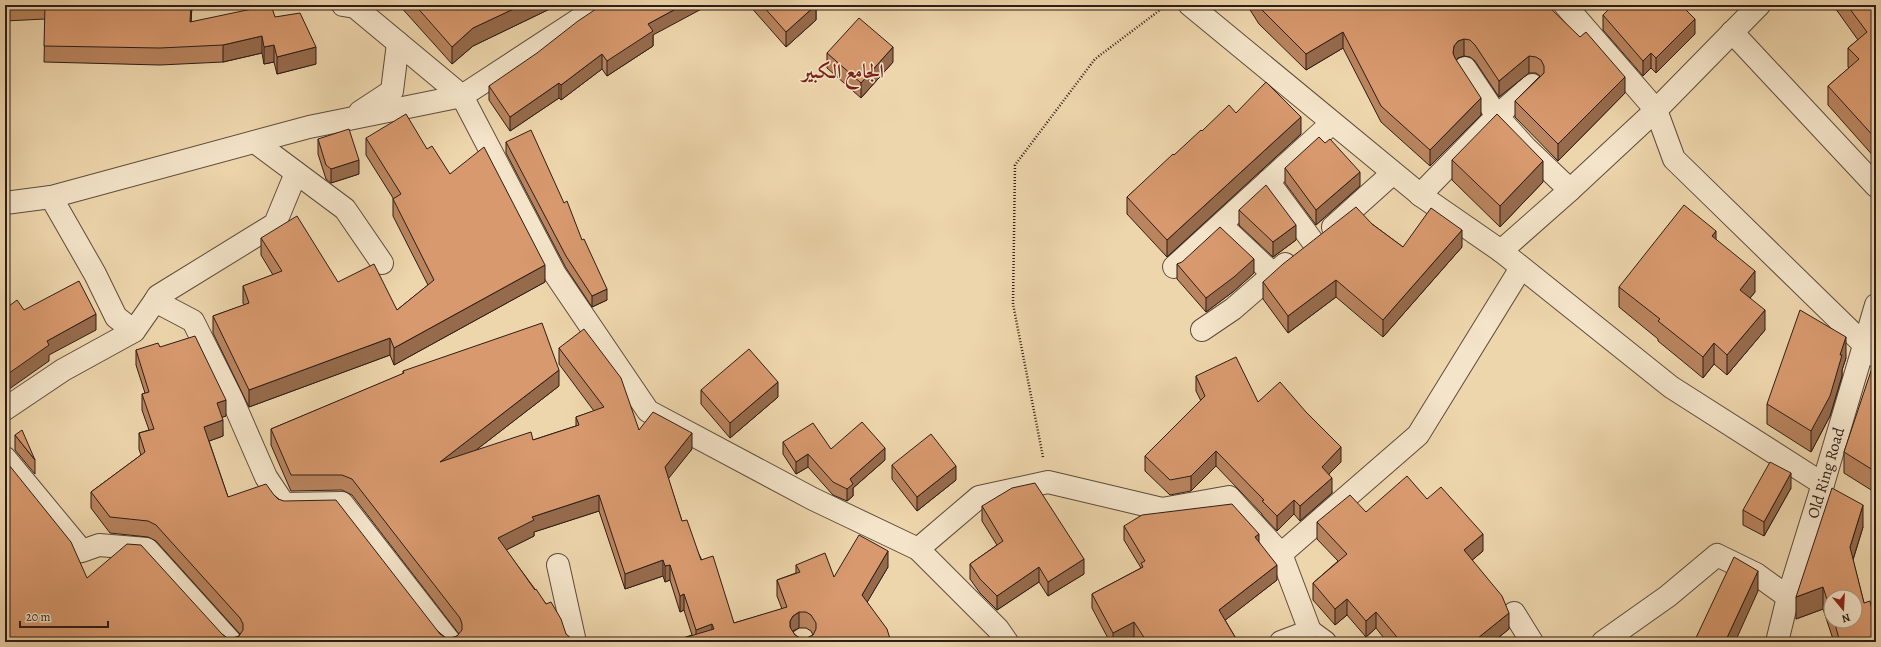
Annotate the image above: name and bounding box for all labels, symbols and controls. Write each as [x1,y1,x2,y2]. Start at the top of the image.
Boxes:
district label: الجامع الكبير [800,58,884,90]
street label: Old Ring Road [1802,424,1850,521]
north arrow [1823,589,1863,629]
scale bar [20,603,108,629]
text: 20 m [26,609,50,625]
text: N [1840,610,1852,626]

